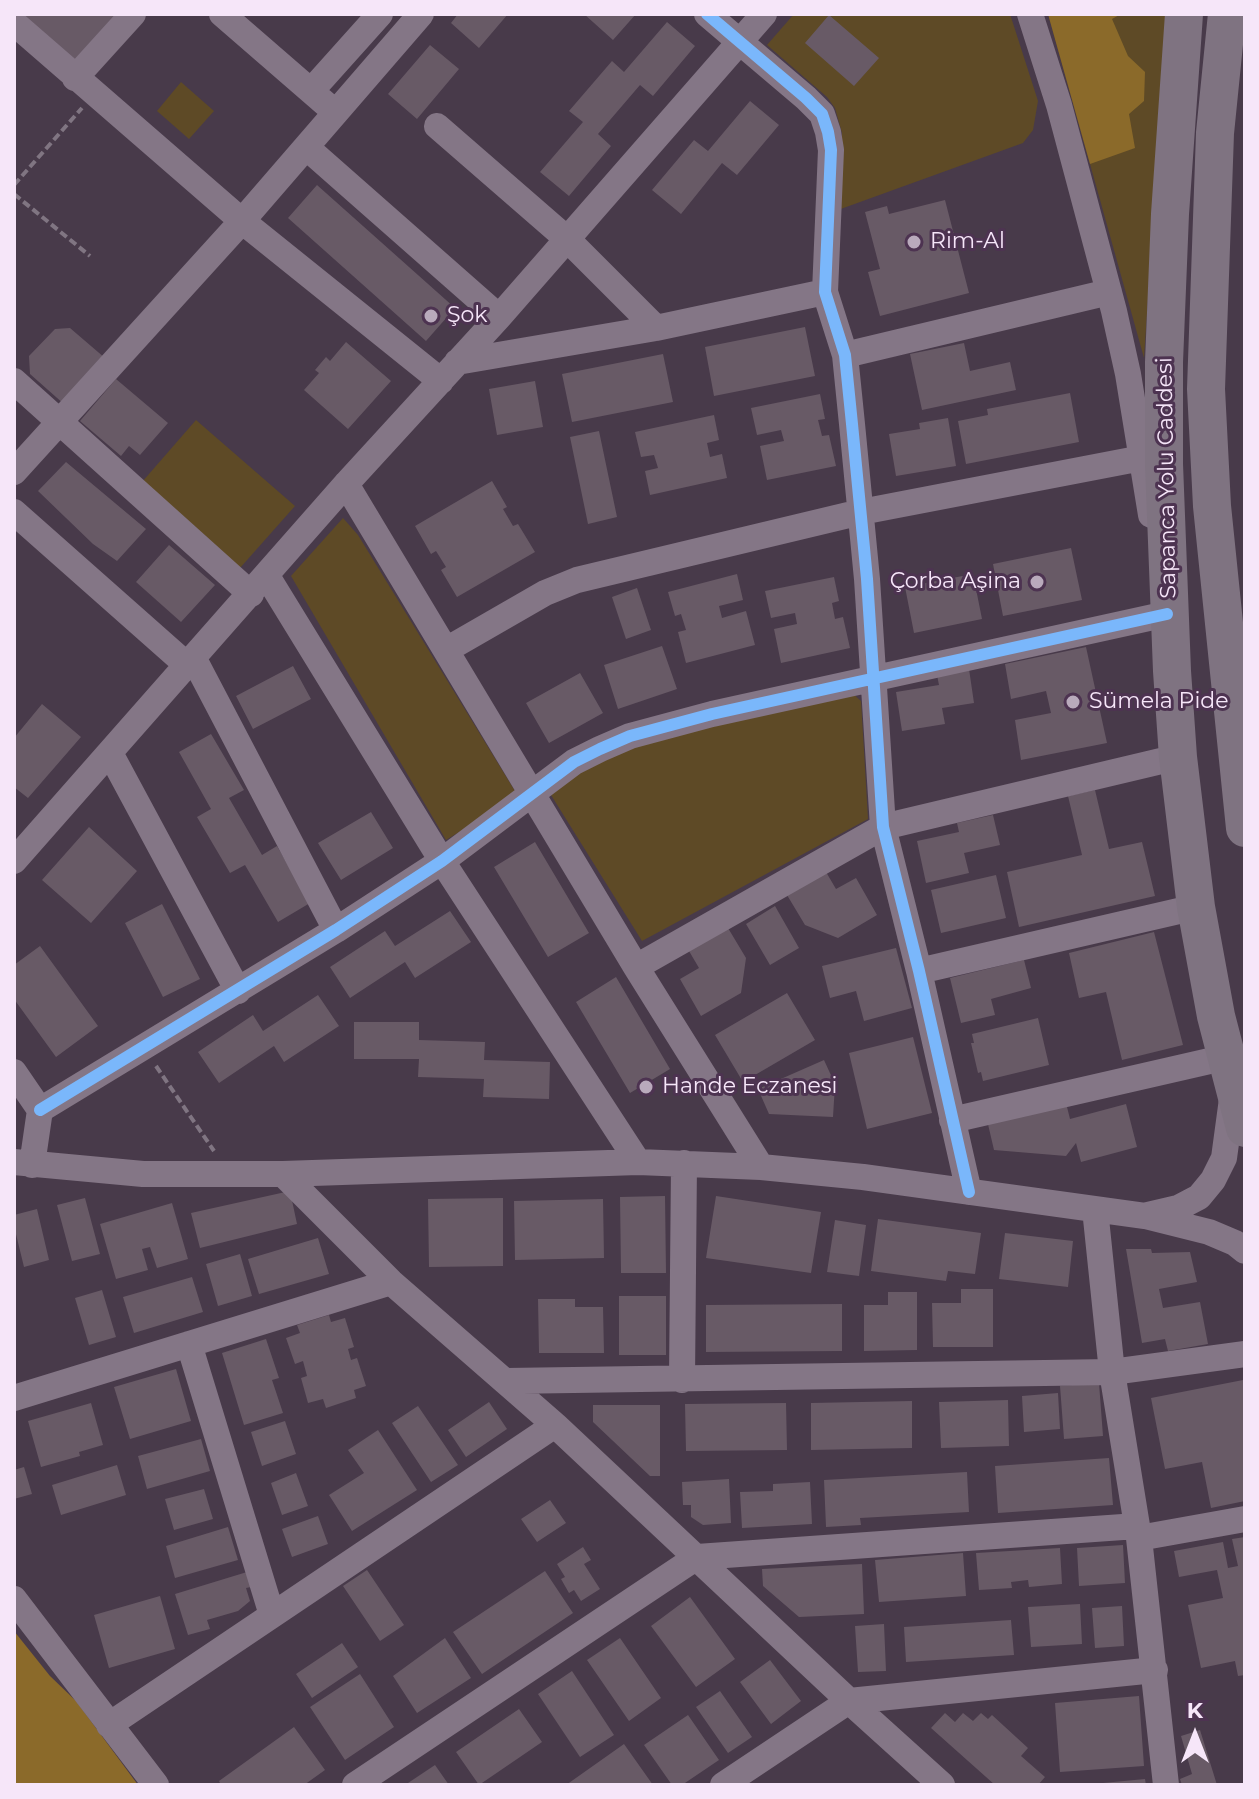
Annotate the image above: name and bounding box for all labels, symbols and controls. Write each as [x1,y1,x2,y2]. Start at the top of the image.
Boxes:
place label: Rim-Al [930,229,1005,255]
marker: Rim-Al [905,233,923,251]
place label: Şok [447,303,487,329]
marker: Şok [422,307,440,325]
street label: Sapanca Yolu Caddesi [1152,357,1182,599]
place label: Çorba Aşina [890,569,1021,595]
marker: Çorba Aşina [1028,573,1046,591]
place label: Sümela Pide [1089,689,1229,715]
marker: Sümela Pide [1064,693,1082,711]
place label: Hande Eczanesi [662,1074,838,1100]
marker: Hande Eczanesi [637,1078,655,1096]
north arrow [1155,1695,1235,1775]
text: K [1187,1697,1203,1724]

